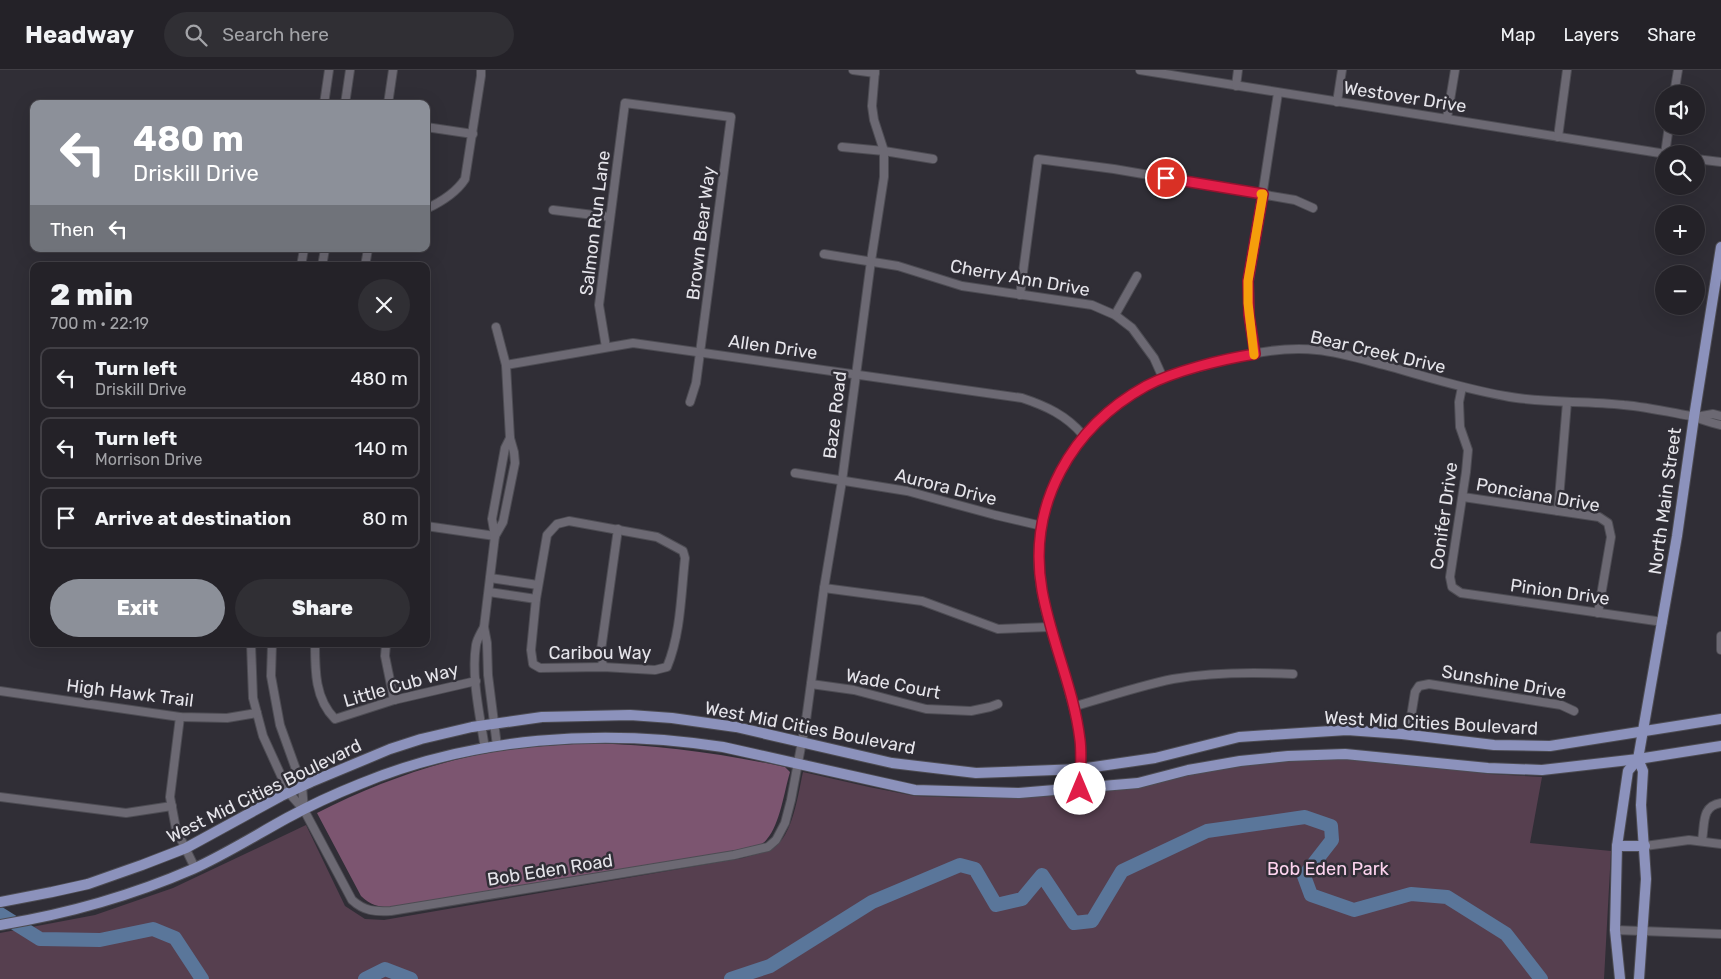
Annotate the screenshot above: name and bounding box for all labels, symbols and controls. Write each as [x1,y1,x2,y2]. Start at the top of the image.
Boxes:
search box [164,12,514,57]
text: Headway [25,21,134,49]
icon: search [182,21,210,49]
text: Search here [222,23,329,46]
text: Map [1501,24,1536,46]
text: Layers [1564,24,1619,46]
text: Share [1647,24,1696,46]
street label: Westover Drive [1342,76,1468,118]
map controls [1655,85,1705,315]
button: sound [1655,85,1705,135]
text: 480 m [133,118,244,160]
icon: left [50,120,115,185]
button: search [1655,145,1705,195]
street label: Salmon Run Lane [575,149,615,297]
pin [1145,157,1187,199]
text: Driskill Drive [133,160,259,187]
icon: arrive [1152,164,1180,192]
street label: Brown Bear Way [682,165,720,301]
button: + [1655,205,1705,255]
icon: left [104,215,132,243]
text: Then [50,218,94,241]
street label: Cherry Ann Drive [948,255,1092,301]
button: − [1655,265,1705,315]
text: 2 min [50,277,133,313]
button: close [358,279,410,331]
text: 700 m · 22:19 [50,314,149,333]
street label: Bear Creek Drive [1308,326,1448,378]
street label: Allen Drive [727,330,819,364]
text: Turn left [95,357,177,380]
icon: left [52,364,80,392]
text: 480 m [351,367,408,390]
street label: Baze Road [819,370,851,460]
text: Driskill Drive [95,380,186,399]
street label: North Main Street [1644,426,1686,576]
text: Turn left [95,427,177,450]
icon: left [52,434,80,462]
text: 140 m [354,437,408,460]
text: Morrison Drive [95,450,202,469]
street label: Conifer Drive [1426,461,1462,571]
street label: Aurora Drive [893,464,999,510]
street label: Ponciana Drive [1474,473,1602,517]
icon: arrive [52,504,80,532]
text: Arrive at destination [95,507,291,530]
text: 80 m [362,507,408,530]
street label: Pinion Drive [1509,574,1611,610]
button: Exit [50,579,225,637]
button: Share [235,579,410,637]
street label: Caribou Way [549,642,651,664]
street label: Little Cub Way [341,658,461,712]
street label: Sunshine Drive [1440,660,1568,704]
street label: Wade Court [844,664,942,704]
street label: High Hawk Trail [65,674,195,712]
street label: West Mid Cities Boulevard [703,697,917,759]
street label: West Mid Cities Boulevard [1324,706,1538,740]
street label: West Mid Cities Boulevard [163,734,365,848]
position arrow [1053,762,1105,814]
street label: Bob Eden Road [486,849,614,891]
park label: Bob Eden Park [1267,858,1390,880]

